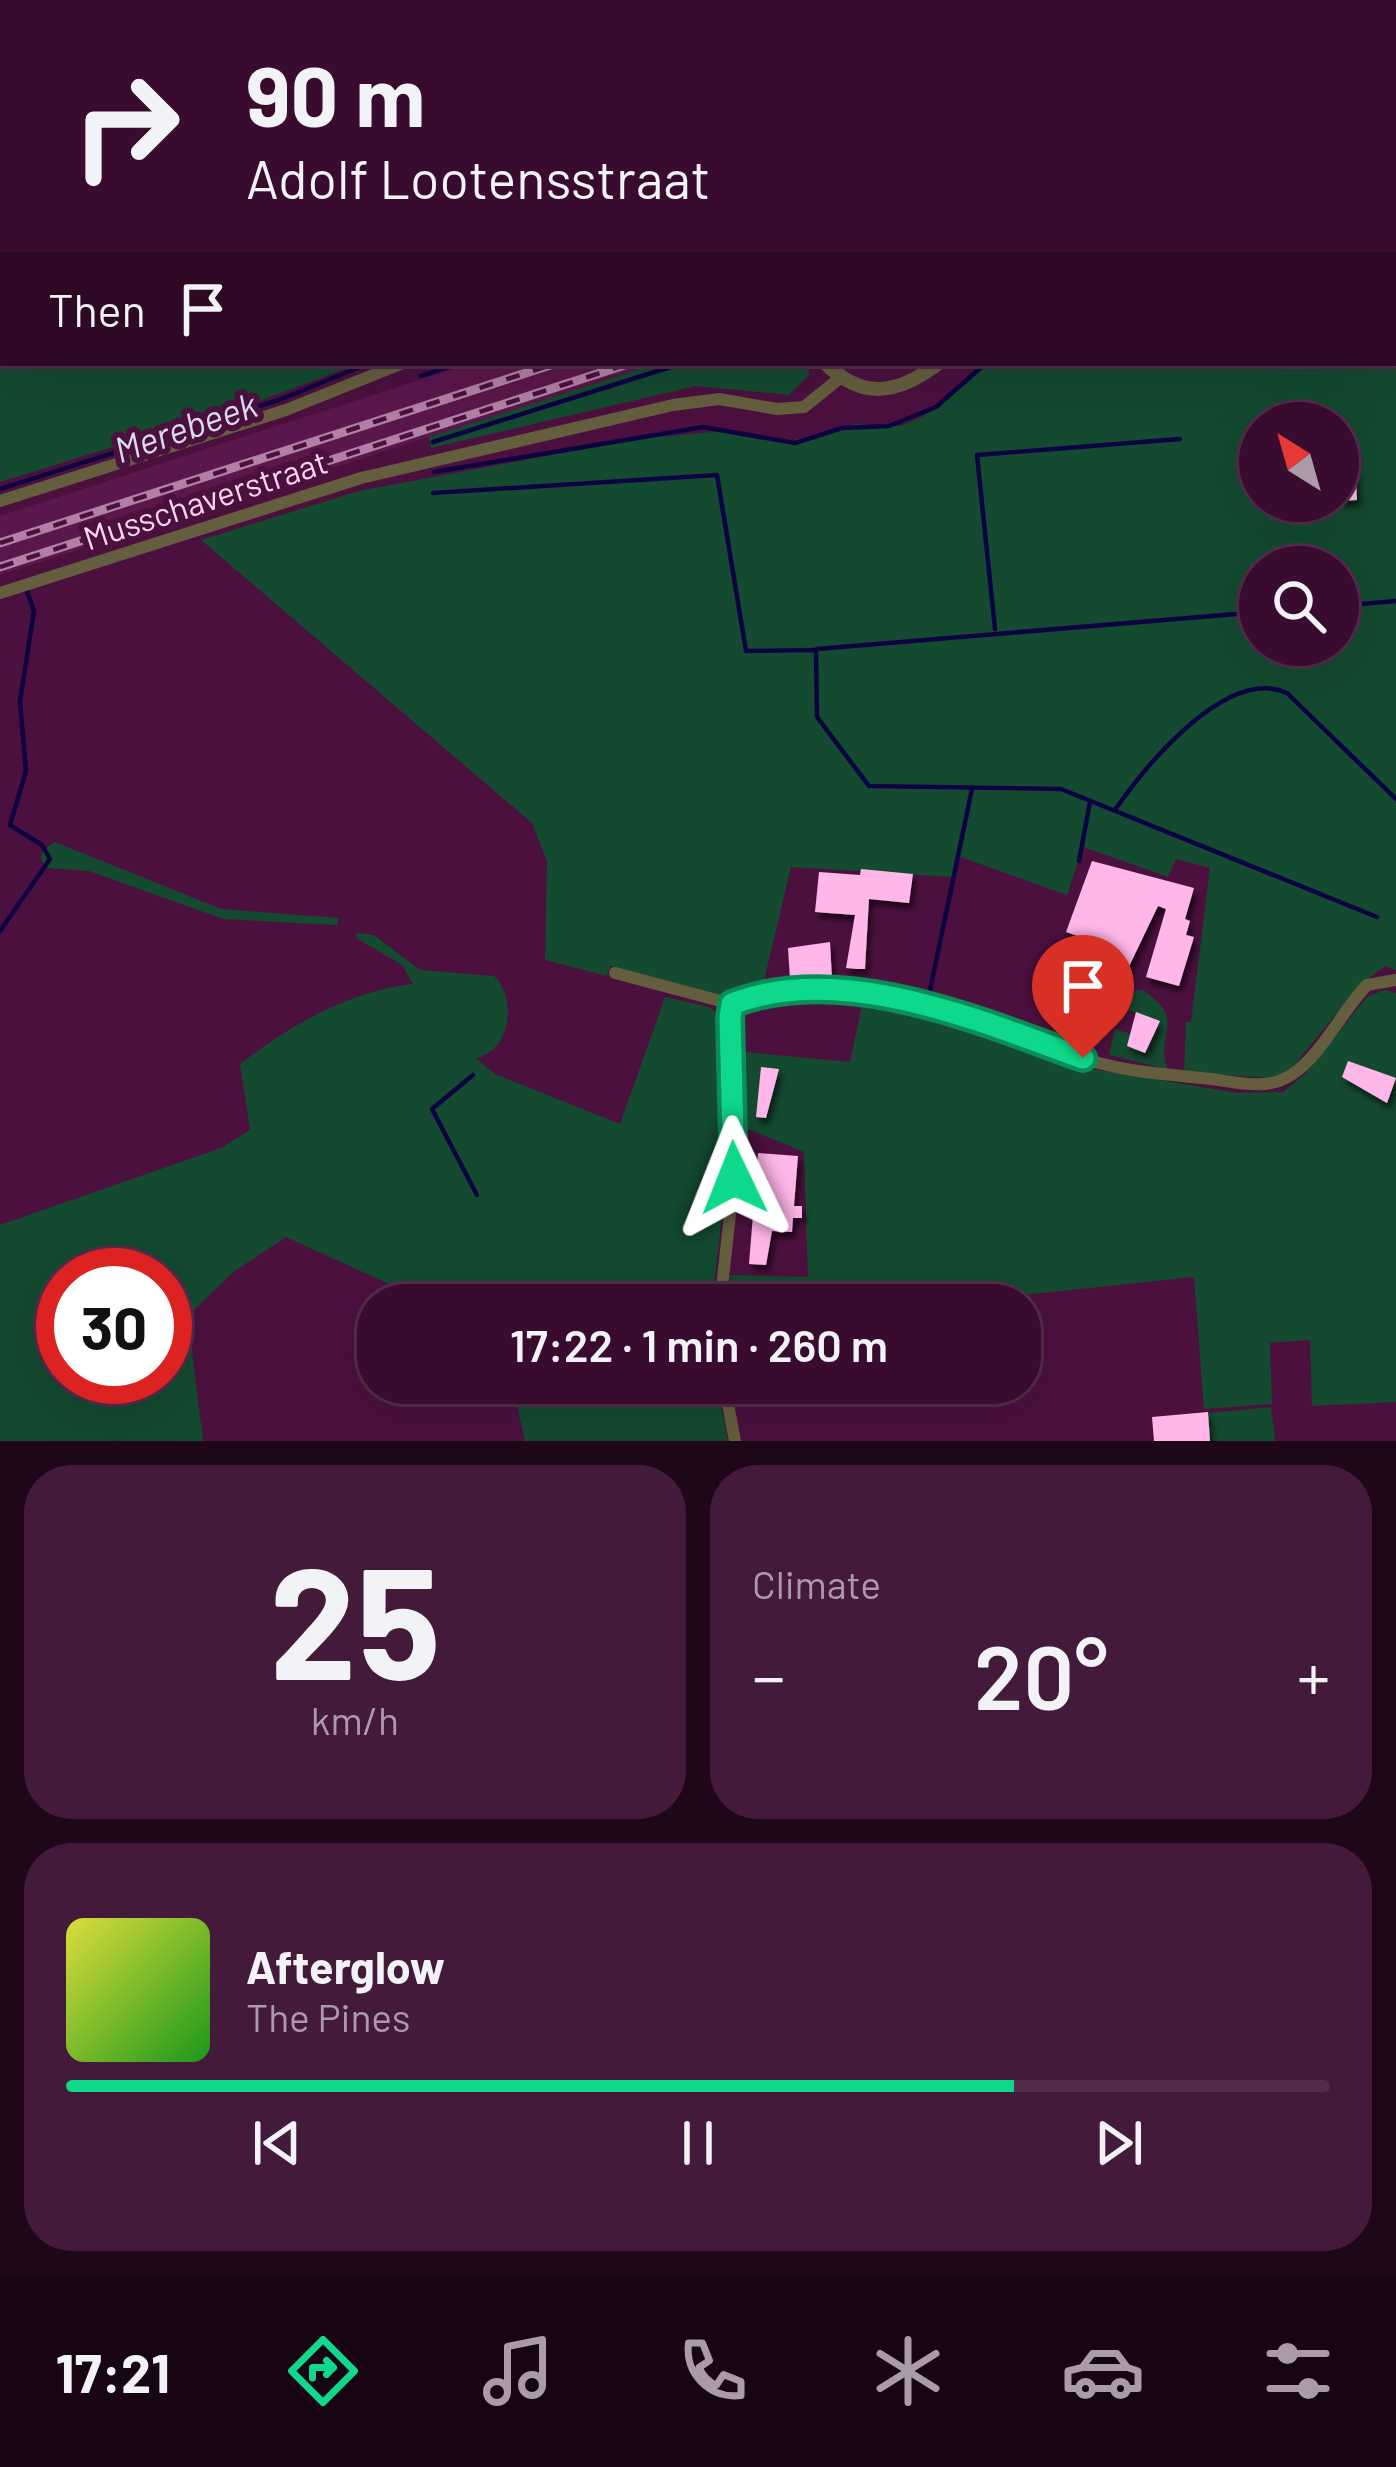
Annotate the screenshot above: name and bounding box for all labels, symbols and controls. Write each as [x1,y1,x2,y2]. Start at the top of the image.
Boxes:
text: 90 m [246,43,425,144]
icon: right [48,48,204,204]
text: Adolf Lootensstraat [246,145,710,210]
icon: arrive [170,276,236,342]
text: Then [48,282,146,336]
water label: Merebeek [108,381,263,470]
north arrow [1239,402,1359,522]
map controls [1239,402,1359,666]
street label: Musschaverstraat [78,441,332,557]
button: search [1239,546,1359,666]
pin [1032,935,1134,1058]
icon: arrive [1050,953,1116,1019]
position arrow [671,1115,797,1241]
speed limit sign: 30 [36,1248,192,1404]
text: 17:22 · 1 min · 260 m [510,1317,888,1371]
text: 25 [269,1524,441,1711]
text: Climate [752,1560,881,1607]
text: 20° [974,1620,1108,1728]
text: − [752,1635,785,1714]
text: + [1297,1635,1330,1714]
text: km/h [311,1696,399,1743]
text: Afterglow [246,1939,445,1993]
text: The Pines [246,1993,411,2040]
icon: previous [244,2110,310,2176]
icon: pause [665,2110,731,2176]
icon: next [1086,2110,1152,2176]
icon: directions [281,2329,365,2413]
icon: music [476,2329,560,2413]
icon: phone [671,2329,755,2413]
icon: climate [866,2329,950,2413]
icon: car [1061,2329,1145,2413]
icon: filters [1256,2329,1340,2413]
text: 17:21 [56,2339,170,2404]

